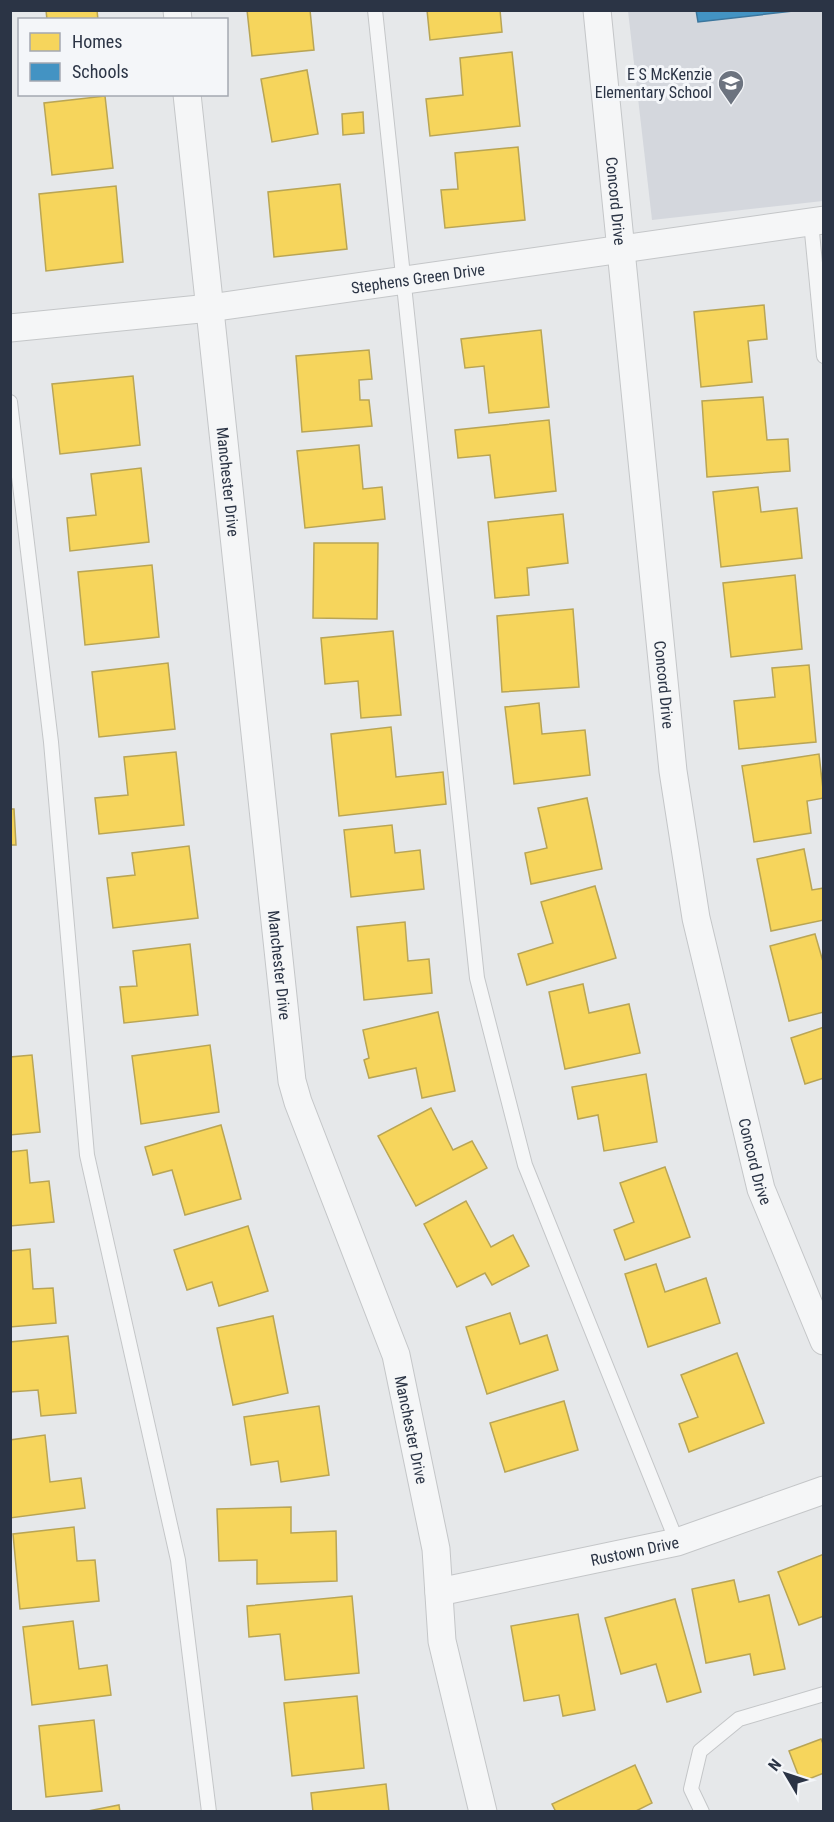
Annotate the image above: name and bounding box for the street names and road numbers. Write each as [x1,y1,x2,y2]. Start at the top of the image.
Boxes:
street label: Concord Drive [602,156,629,246]
street label: Stephens Green Drive [350,260,486,298]
street label: Manchester Drive [212,426,243,538]
street label: Concord Drive [650,640,678,730]
street label: Manchester Drive [264,909,294,1021]
street label: Concord Drive [734,1116,775,1208]
street label: Manchester Drive [390,1374,431,1486]
street label: Rustown Drive [589,1533,681,1570]

